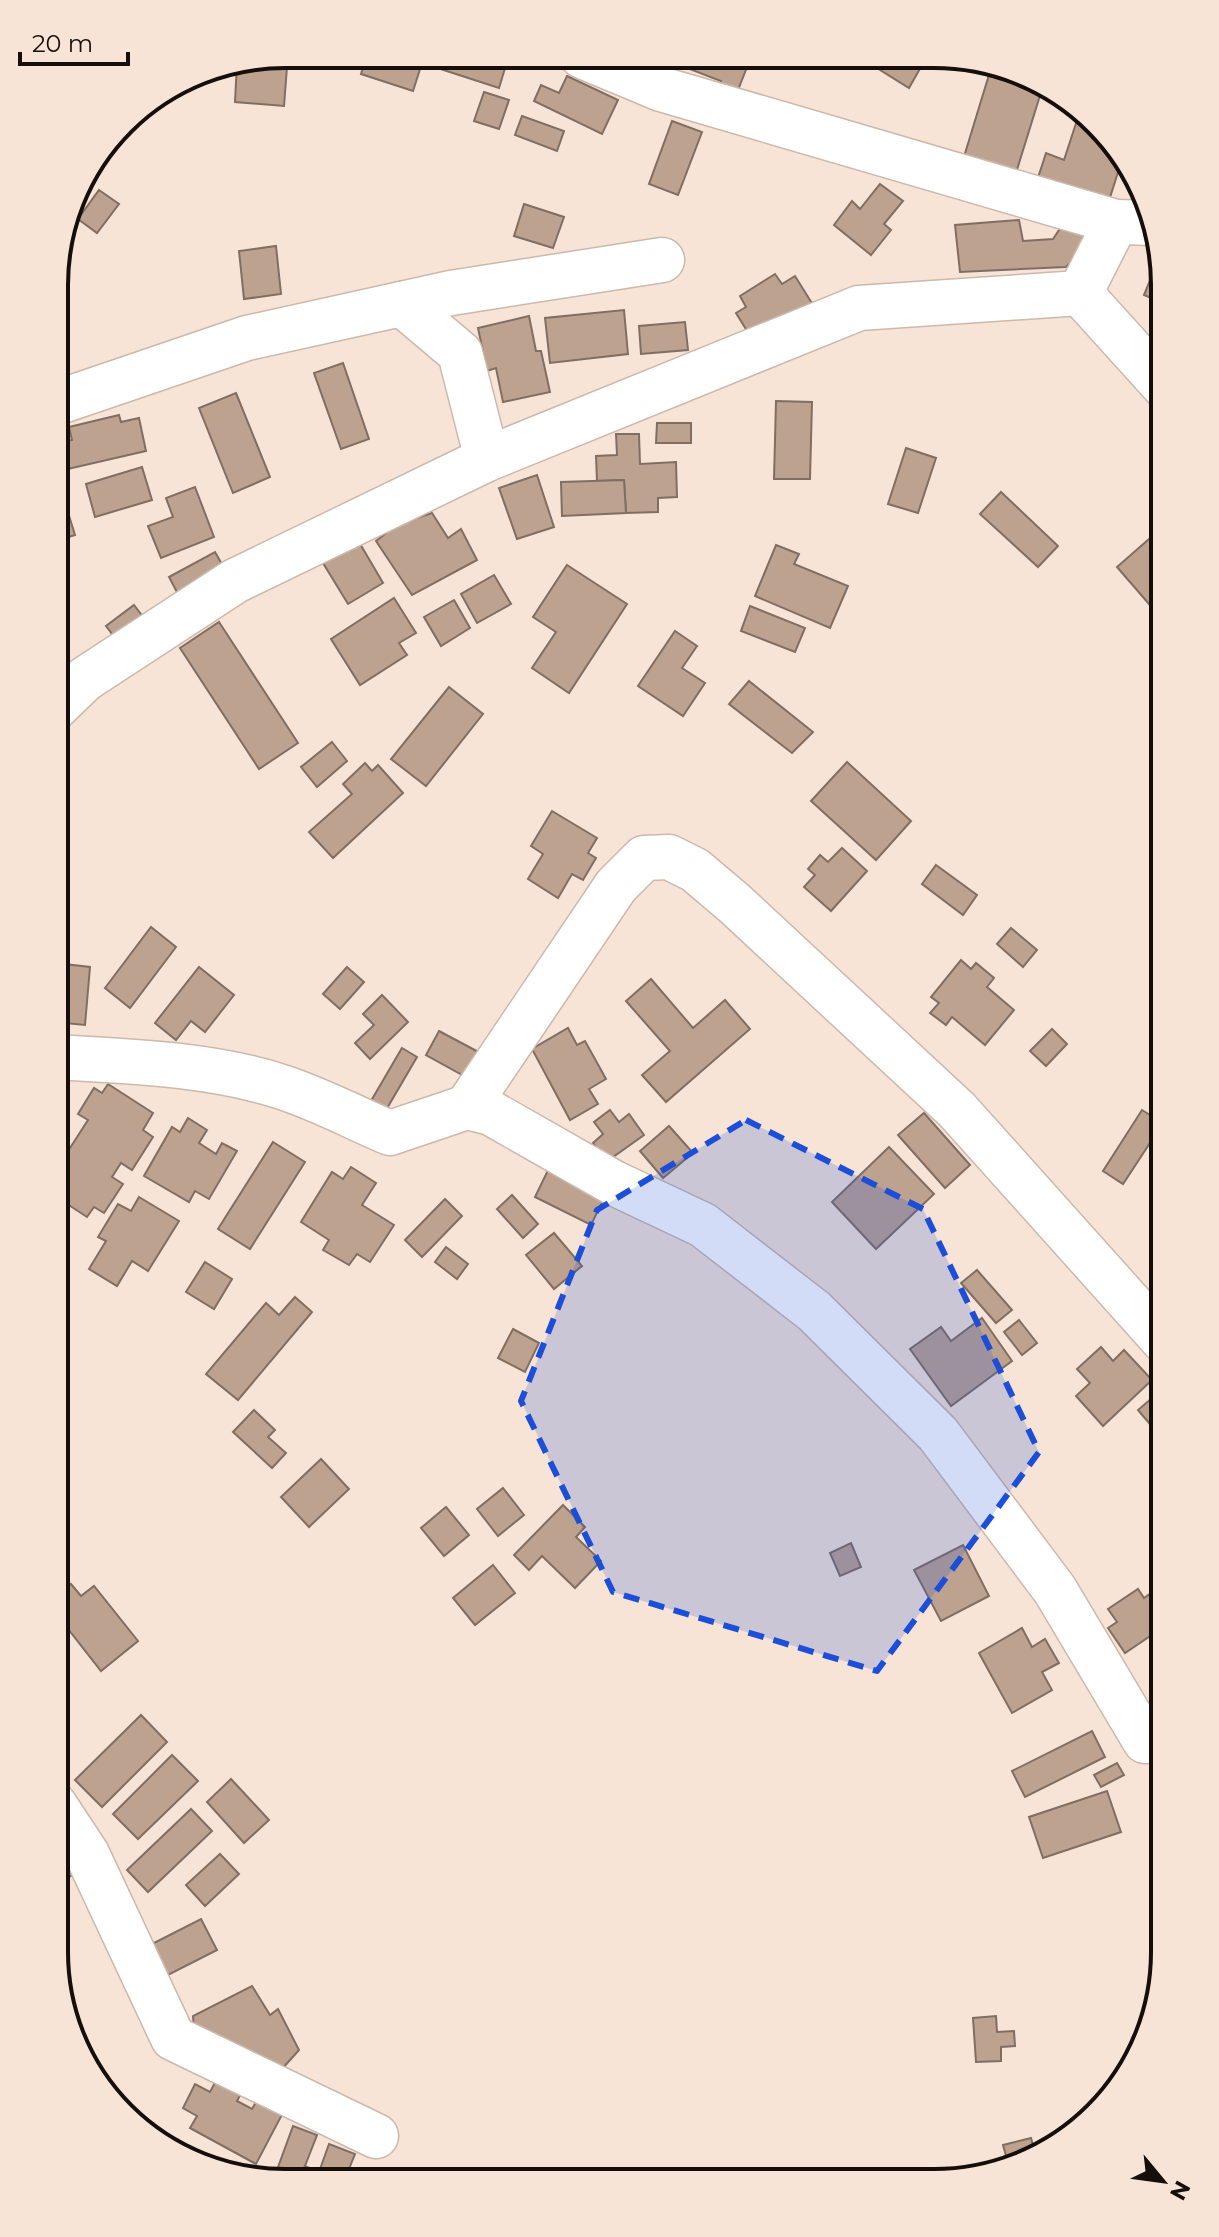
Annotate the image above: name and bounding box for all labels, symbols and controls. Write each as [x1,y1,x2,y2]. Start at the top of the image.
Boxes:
scale bar [20,16,128,66]
text: 20 m [32,29,93,58]
north arrow [1123,2141,1203,2221]
text: N [1164,2176,1196,2205]

